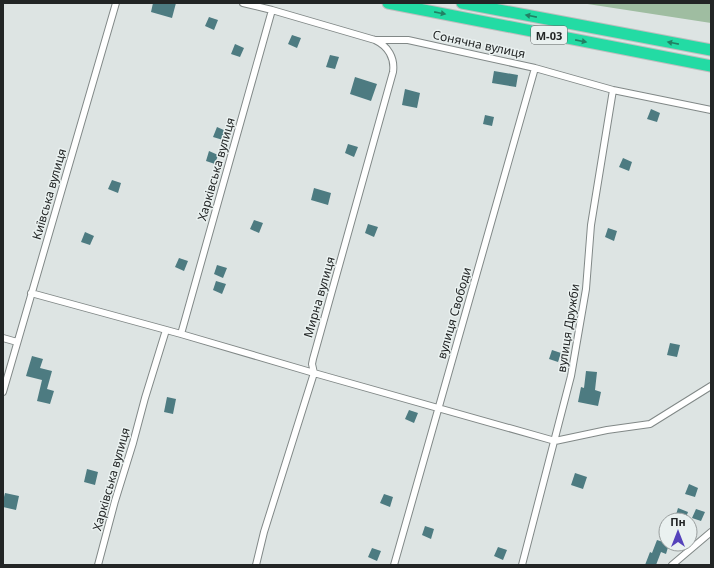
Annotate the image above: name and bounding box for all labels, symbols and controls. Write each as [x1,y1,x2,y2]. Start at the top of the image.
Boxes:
one-way arrow [434,11,446,17]
one-way arrow [525,13,537,19]
street label: Сонячна вулиця [431,26,527,62]
road number: М-03 [531,26,567,44]
one-way arrow [575,38,587,44]
one-way arrow [667,40,679,46]
street label: Харківська вулиця [193,115,239,223]
street label: Київська вулиця [28,146,70,242]
street label: Мирна вулиця [299,254,339,340]
street label: вулиця Свободи [433,265,475,361]
street label: вулиця Дружби [553,282,583,374]
street label: Харківська вулиця [88,425,134,533]
north arrow [658,512,698,552]
text: Пн [670,514,686,529]

